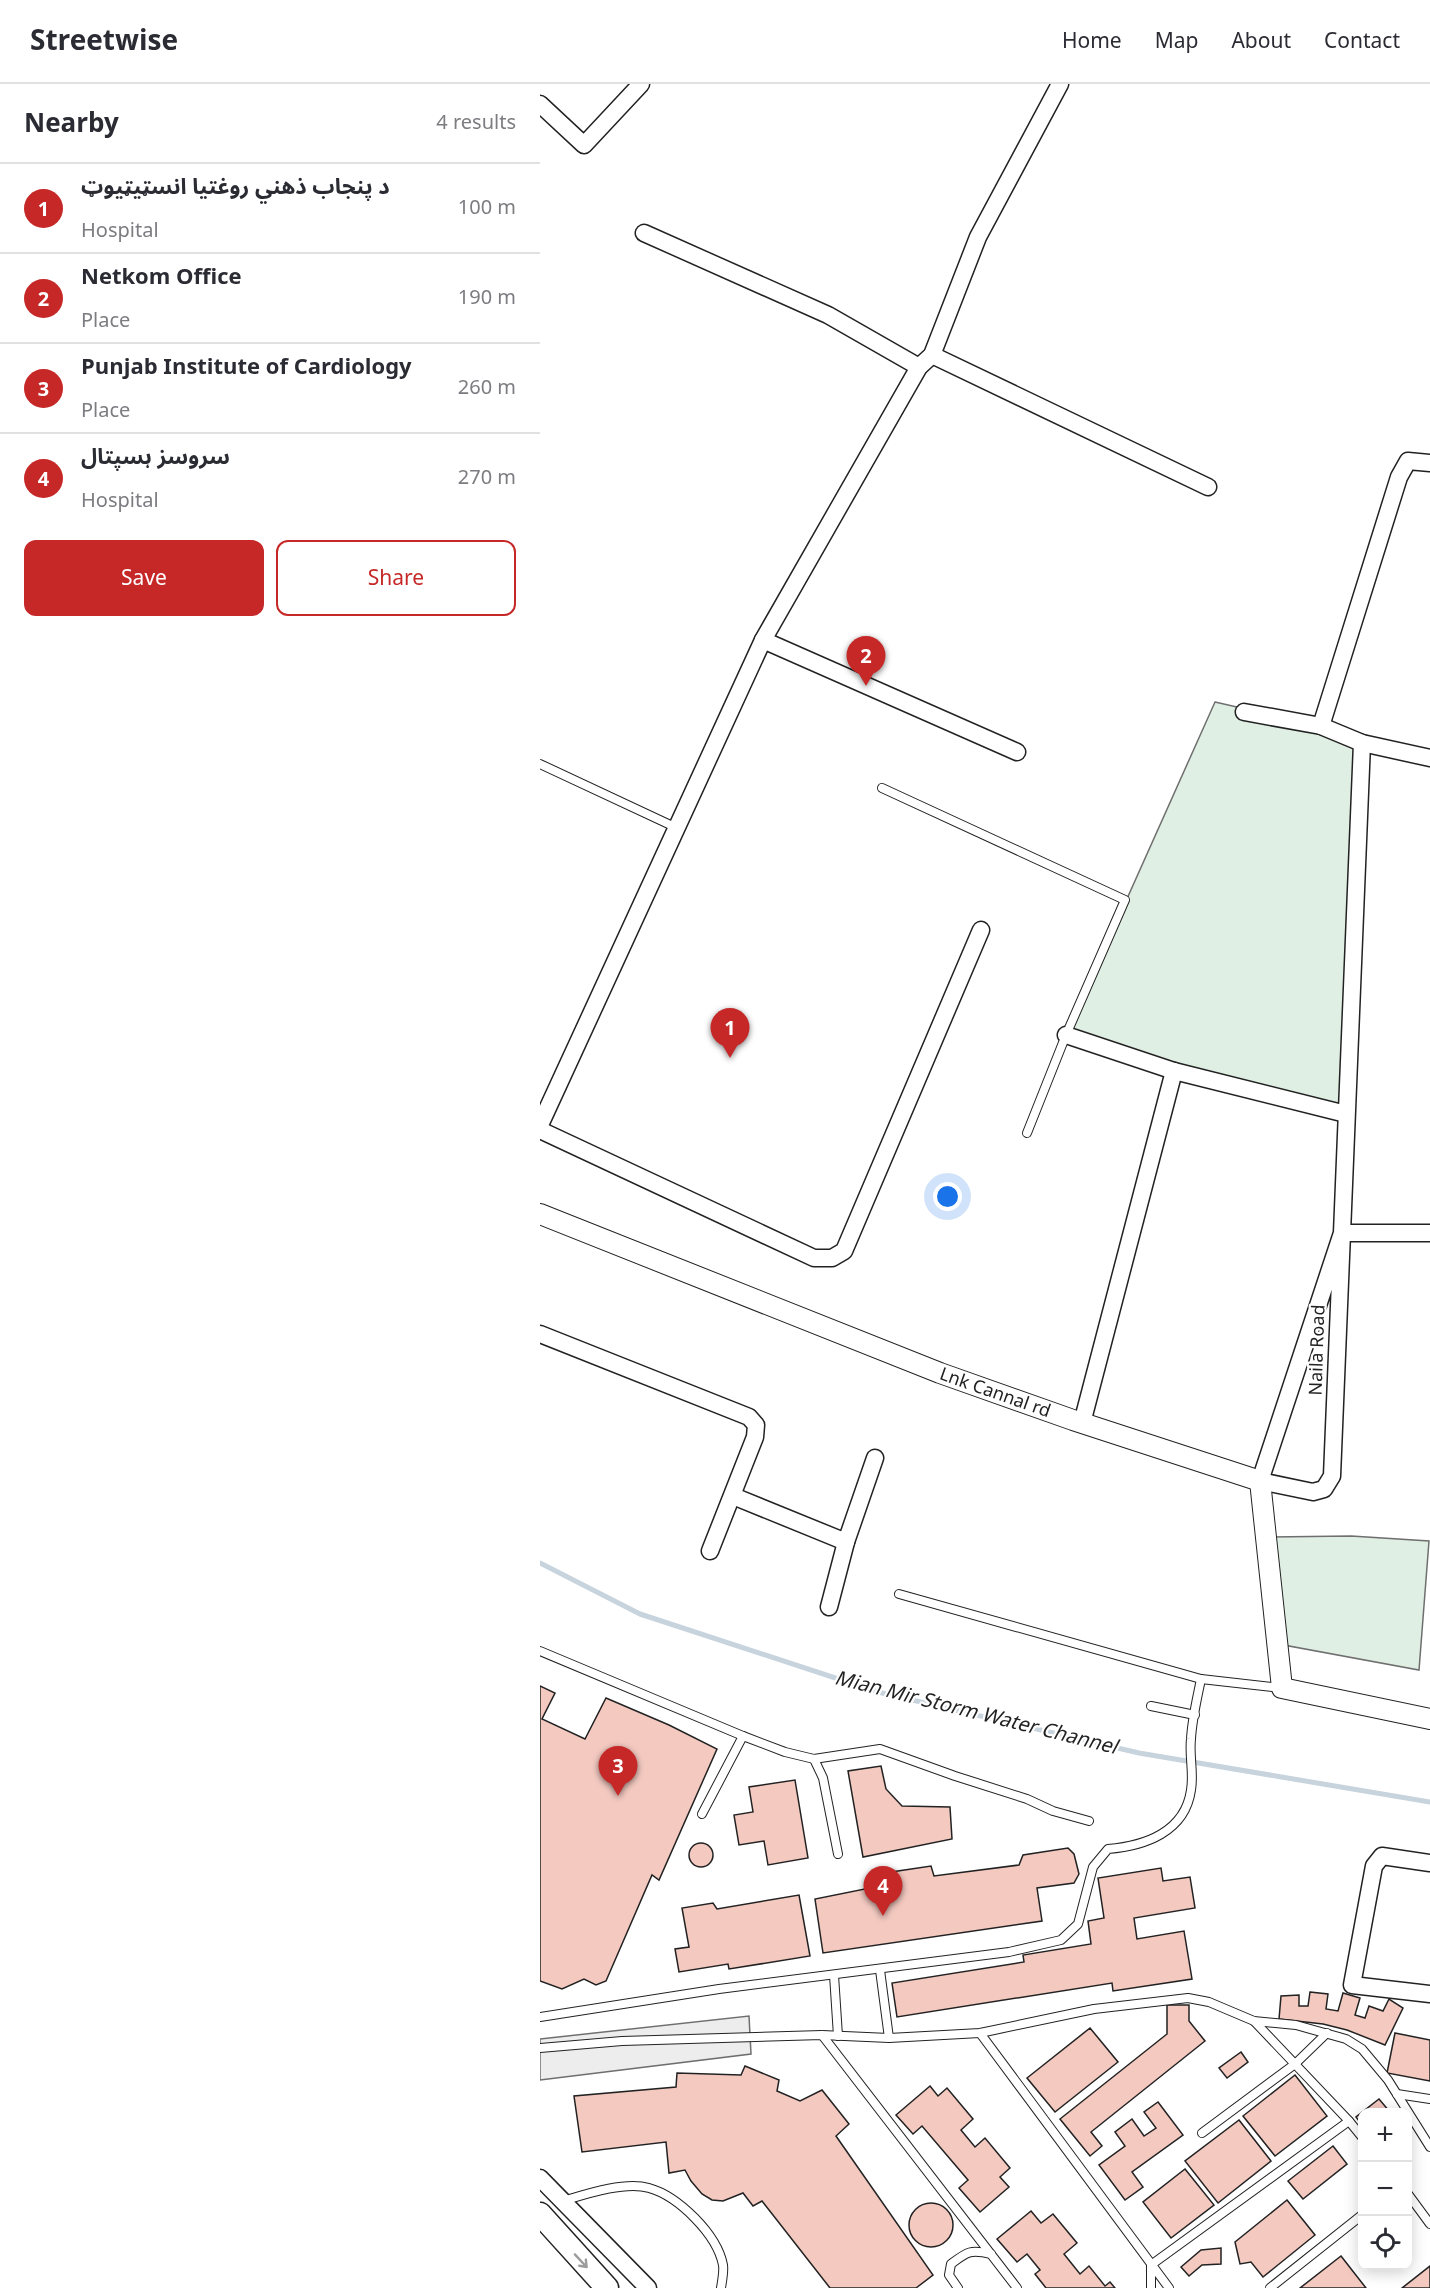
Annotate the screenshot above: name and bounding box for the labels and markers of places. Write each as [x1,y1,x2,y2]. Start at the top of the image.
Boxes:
pin: 2 [846,636,886,686]
pin: 1 [710,1008,750,1058]
pin: 3 [598,1746,638,1796]
pin: 4 [864,1866,902,1916]

